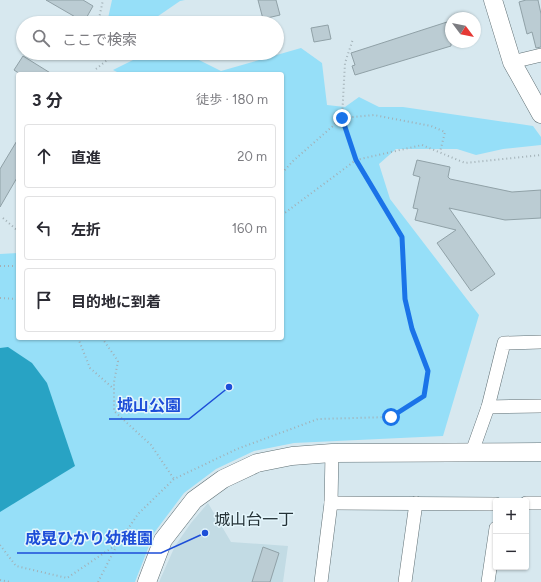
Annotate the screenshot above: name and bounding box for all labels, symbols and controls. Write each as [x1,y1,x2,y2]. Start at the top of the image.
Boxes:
north arrow [445,12,481,48]
search box [16,16,284,60]
icon: search [30,27,52,49]
text: ここで検索 [62,31,137,49]
text: 3 分 [32,90,63,110]
text: 徒歩 · 180 m [196,92,268,107]
route end [333,109,351,127]
icon: ahead [33,145,55,167]
text: 直進 [71,149,101,167]
text: 20 m [237,149,267,164]
icon: left [33,217,55,239]
text: 左折 [71,221,101,239]
text: 160 m [232,221,267,236]
icon: arrive [33,289,55,311]
text: 目的地に到着 [71,293,161,311]
callout: 城山公園 [109,391,189,419]
text: 城山公園 [117,396,181,415]
route start [382,408,400,426]
map controls [493,498,529,570]
button: + [493,498,529,534]
district label: 城山台一丁 [214,510,294,529]
callout: 成晃ひかり幼稚園 [17,525,161,553]
text: 成晃ひかり幼稚園 [25,529,153,548]
button: − [493,534,529,570]

